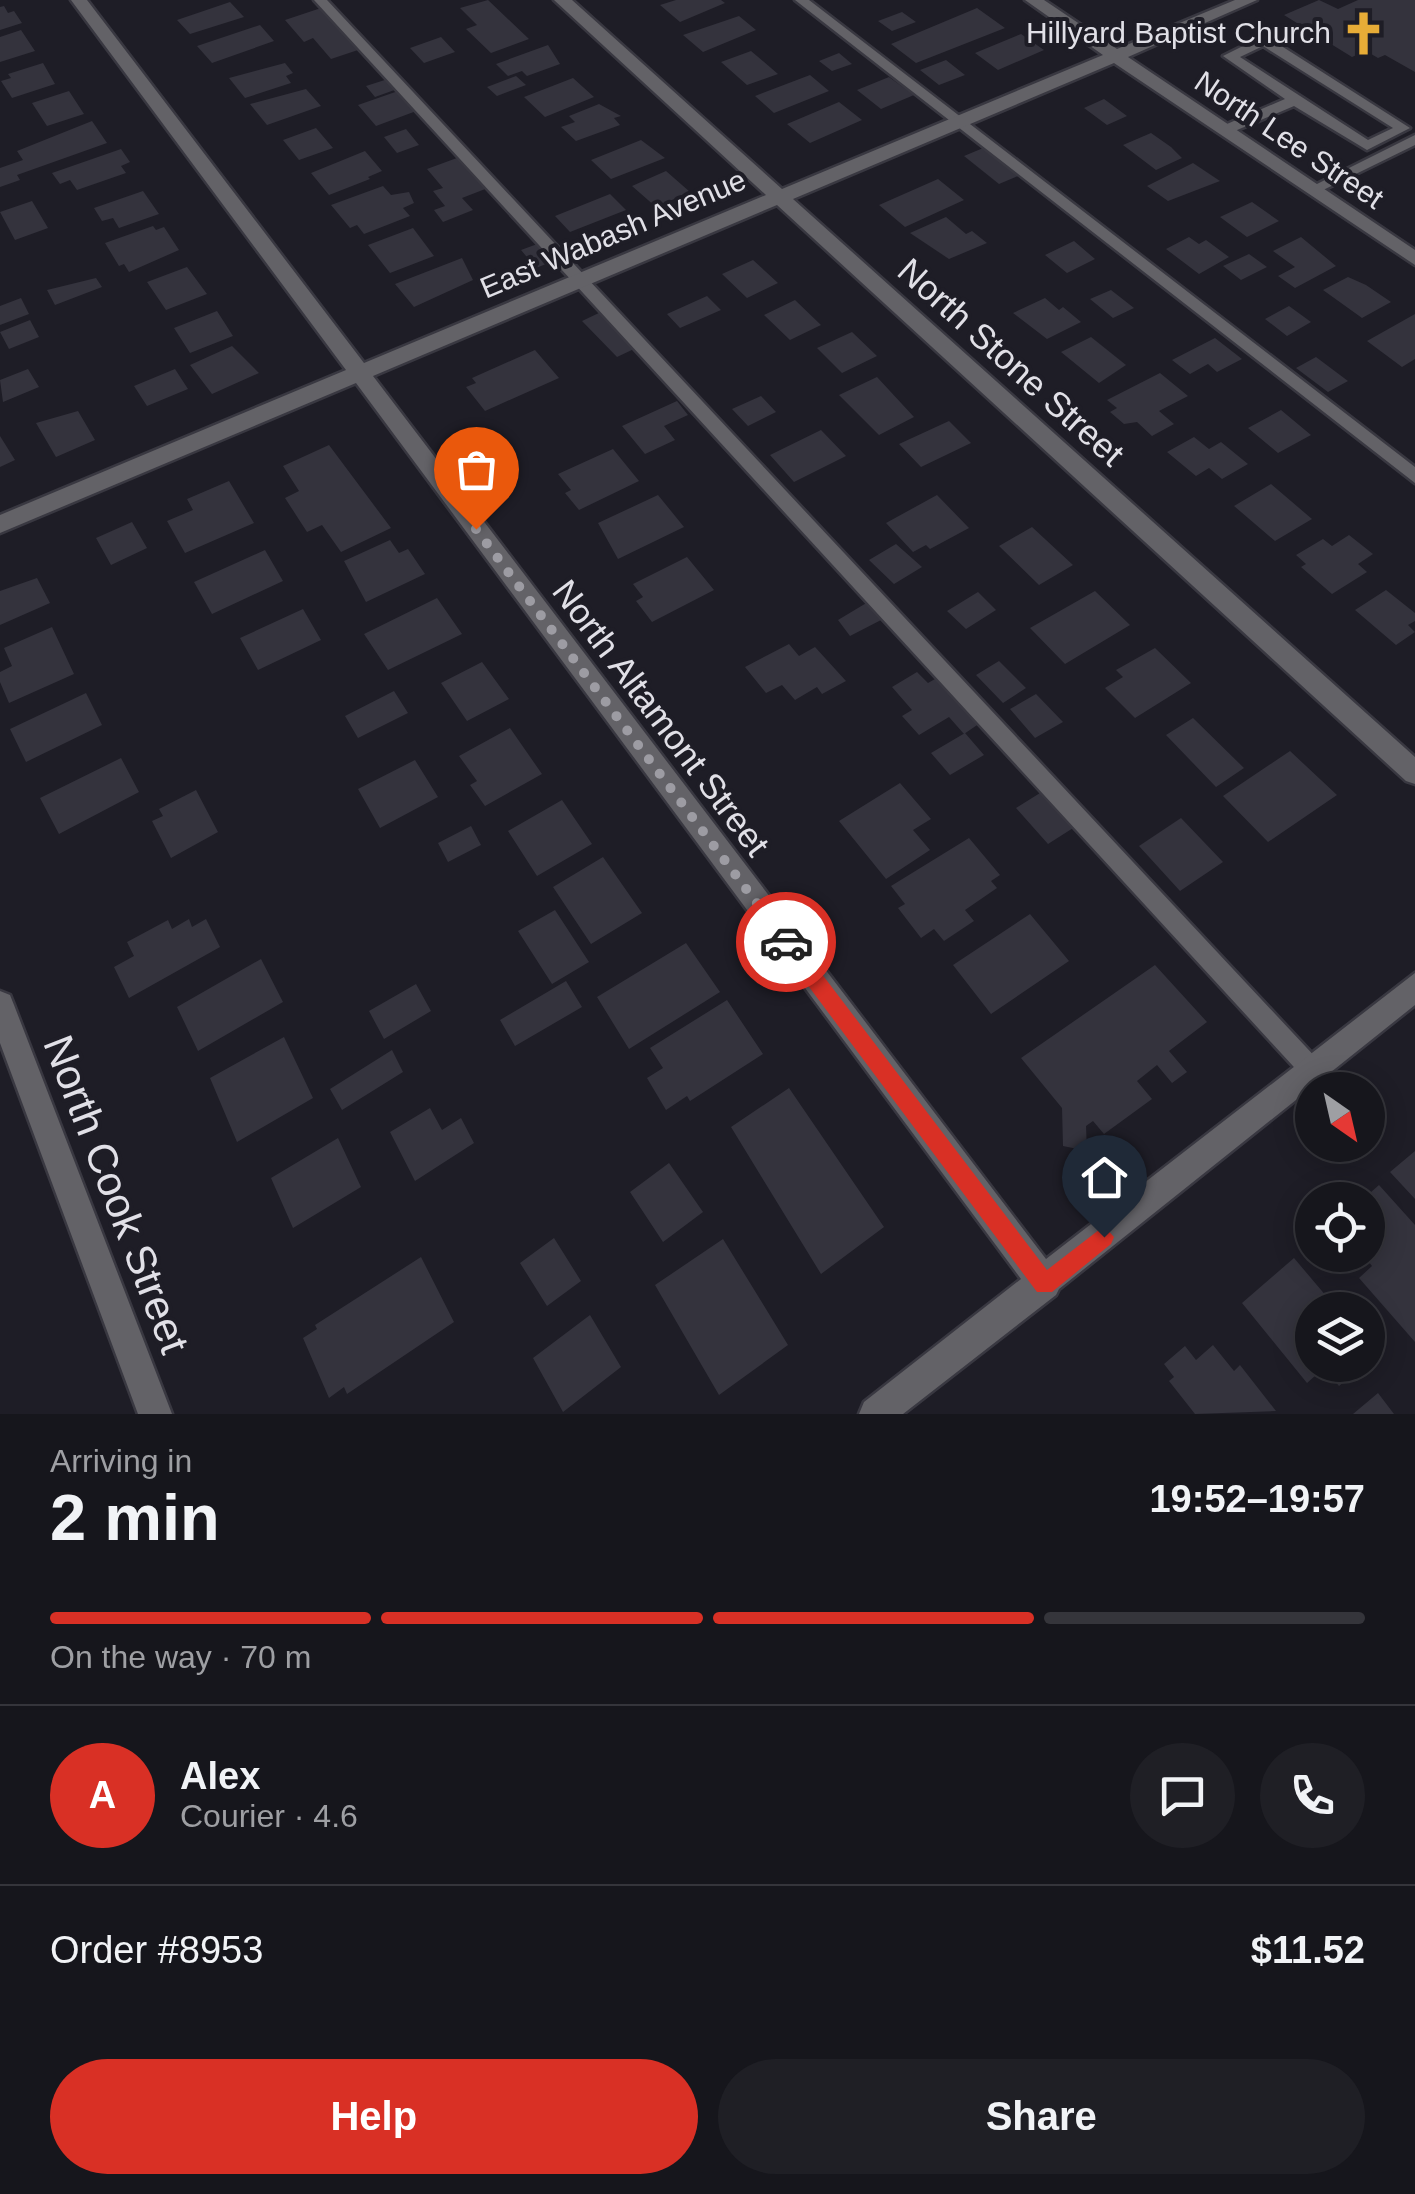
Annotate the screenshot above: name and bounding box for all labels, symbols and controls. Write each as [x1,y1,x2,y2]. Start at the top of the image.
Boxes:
church icon: Hillyard Baptist Church [1340,9,1388,57]
place label: Hillyard Baptist Church [1026,16,1331,49]
street label: North Lee Street [1189,64,1390,215]
street label: East Wabash Avenue [475,163,751,304]
street label: North Stone Street [891,250,1132,473]
pin [434,427,519,530]
icon: bag [449,442,504,497]
street label: North Altamont Street [545,572,778,863]
courier [736,892,836,992]
icon: car [759,915,814,970]
street label: North Cook Street [34,1029,199,1360]
north arrow [1295,1072,1385,1162]
map controls [1295,1072,1385,1382]
pin [1062,1135,1147,1238]
icon: home [1077,1150,1132,1205]
button: locate [1295,1182,1385,1272]
button: layers [1295,1292,1385,1382]
text: Arriving in [50,1443,192,1479]
text: 19:52–19:57 [1149,1478,1365,1520]
text: 2 min [50,1481,220,1554]
text: On the way · 70 m [50,1639,311,1675]
button: chat [1130,1743,1235,1848]
button: phone [1260,1743,1365,1848]
text: Alex [180,1755,260,1797]
text: A [89,1774,116,1816]
text: Courier · 4.6 [180,1798,358,1834]
text: Order #8953 [50,1929,263,1971]
text: $11.52 [1251,1929,1365,1971]
button: Help [50,2059,698,2174]
button: Share [718,2059,1365,2174]

